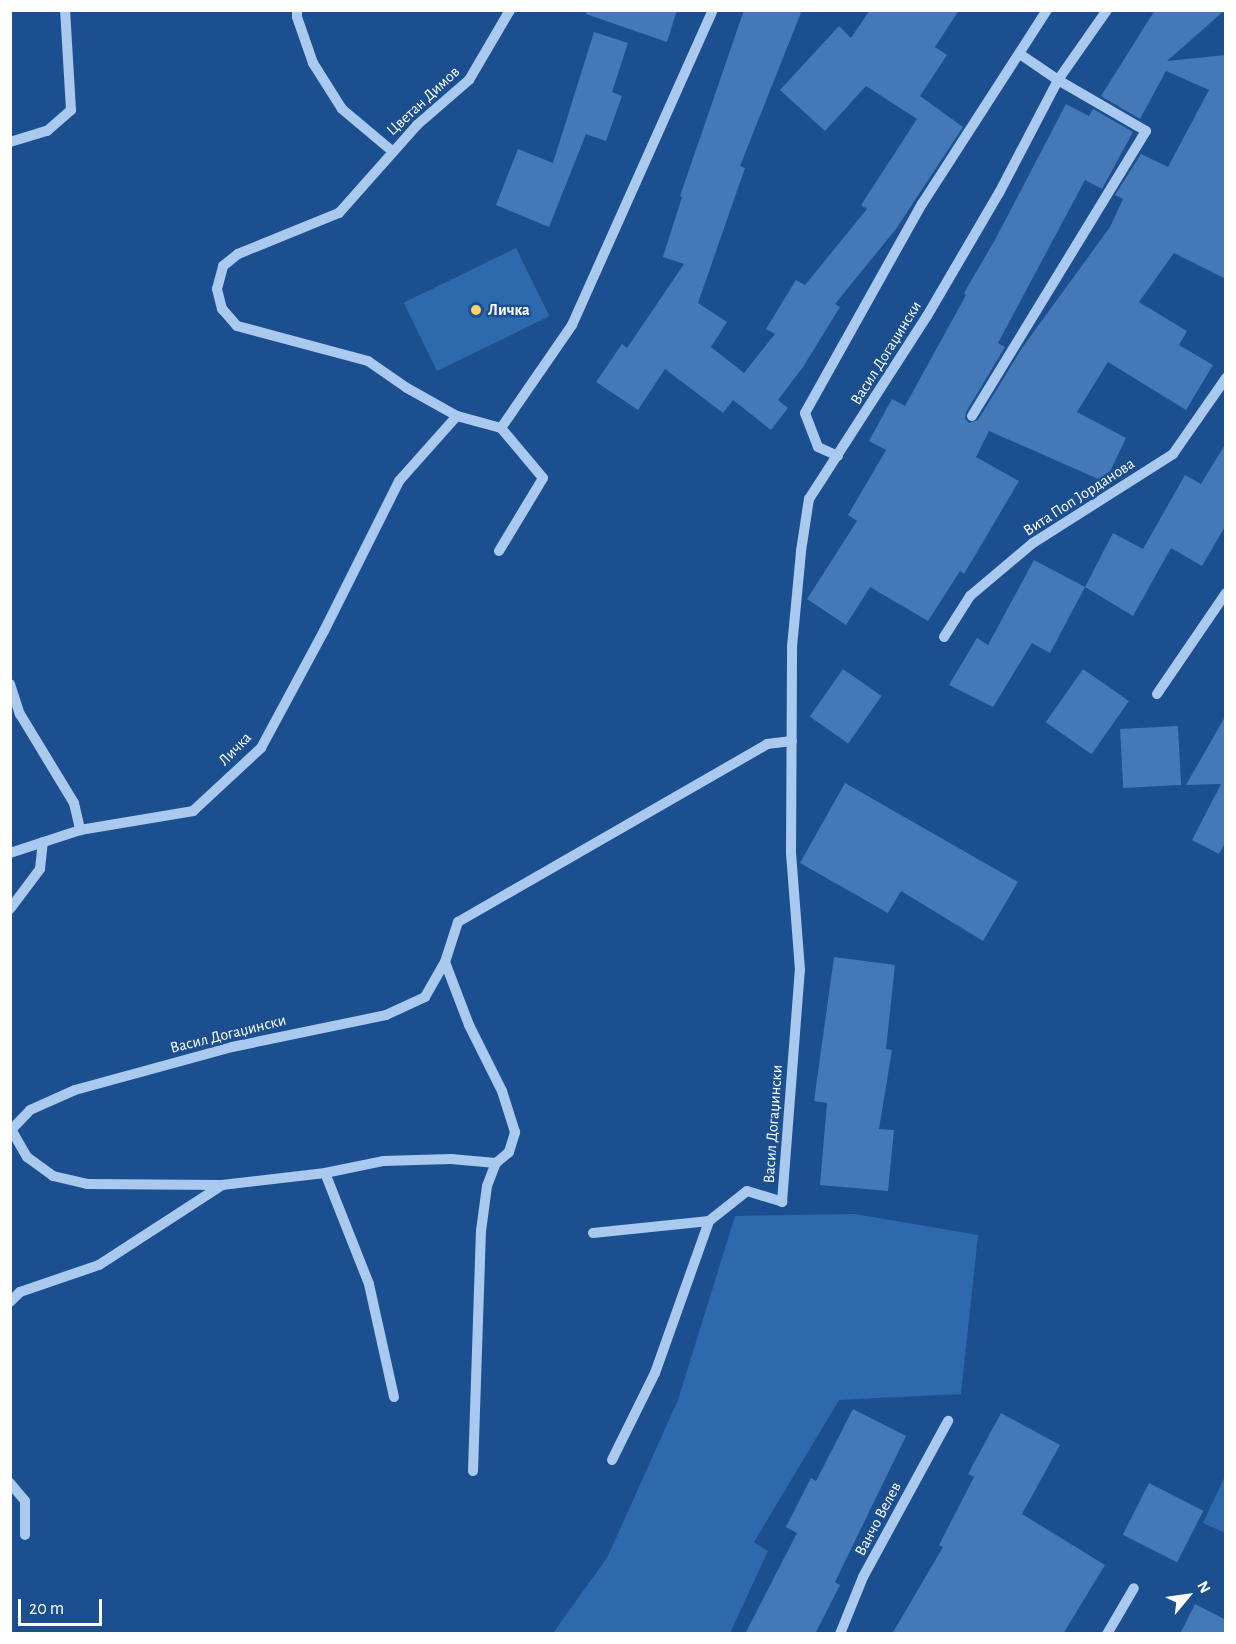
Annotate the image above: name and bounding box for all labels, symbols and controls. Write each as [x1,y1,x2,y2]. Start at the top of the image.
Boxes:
street label: Цветан Димов [382,62,464,140]
street label: Васил Догаџински [846,297,926,409]
place label: Личка [488,300,530,320]
marker: Личка [469,303,483,317]
street label: Вита Поп Јорданова [1020,454,1138,540]
street label: Личка [214,728,256,770]
street label: Васил Догаџински [168,1010,288,1058]
street label: Васил Догаџински [759,1064,787,1184]
street label: Ванчо Велев [851,1479,905,1559]
north arrow [1158,1566,1218,1626]
text: N [1194,1579,1213,1596]
scale bar [21,1587,105,1625]
text: 20 m [29,1600,64,1618]

